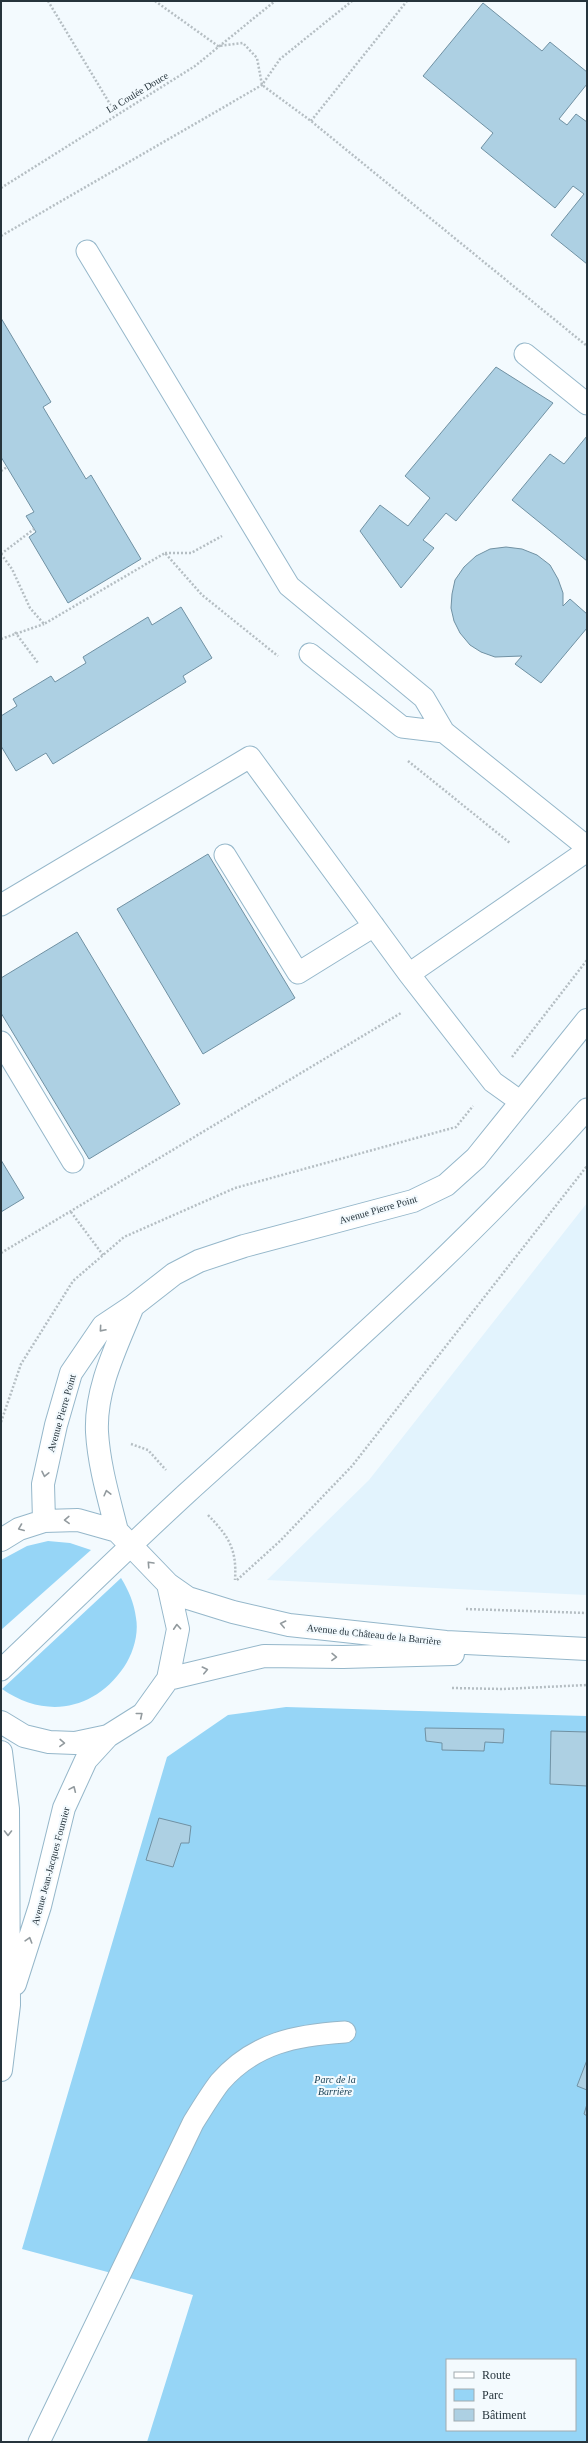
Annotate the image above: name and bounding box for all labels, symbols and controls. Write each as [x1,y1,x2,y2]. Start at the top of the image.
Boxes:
street label: La Coulée Douce [104,69,171,115]
street label: Avenue Pierre Point [338,1193,418,1226]
one-way arrow [99,1324,106,1332]
street label: Avenue Pierre Point [45,1373,78,1453]
one-way arrow [42,1470,50,1477]
one-way arrow [104,1490,112,1497]
one-way arrow [64,1516,70,1525]
one-way arrow [18,1524,25,1532]
one-way arrow [147,1561,154,1569]
one-way arrow [280,1620,286,1628]
street label: Avenue du Château de la Barrière [306,1622,442,1647]
one-way arrow [172,1624,181,1630]
one-way arrow [331,1653,337,1661]
one-way arrow [202,1667,209,1675]
one-way arrow [135,1712,143,1719]
one-way arrow [59,1739,65,1747]
one-way arrow [68,1786,76,1793]
street label: Avenue Jean-Jacques Fournier [29,1805,72,1926]
one-way arrow [4,1830,12,1836]
one-way arrow [24,1937,33,1944]
park label: Parc de la Barrière [313,2074,356,2097]
legend [446,2359,576,2431]
text: Route [482,2368,511,2382]
text: Parc [482,2388,503,2402]
text: Bâtiment [482,2408,527,2422]

